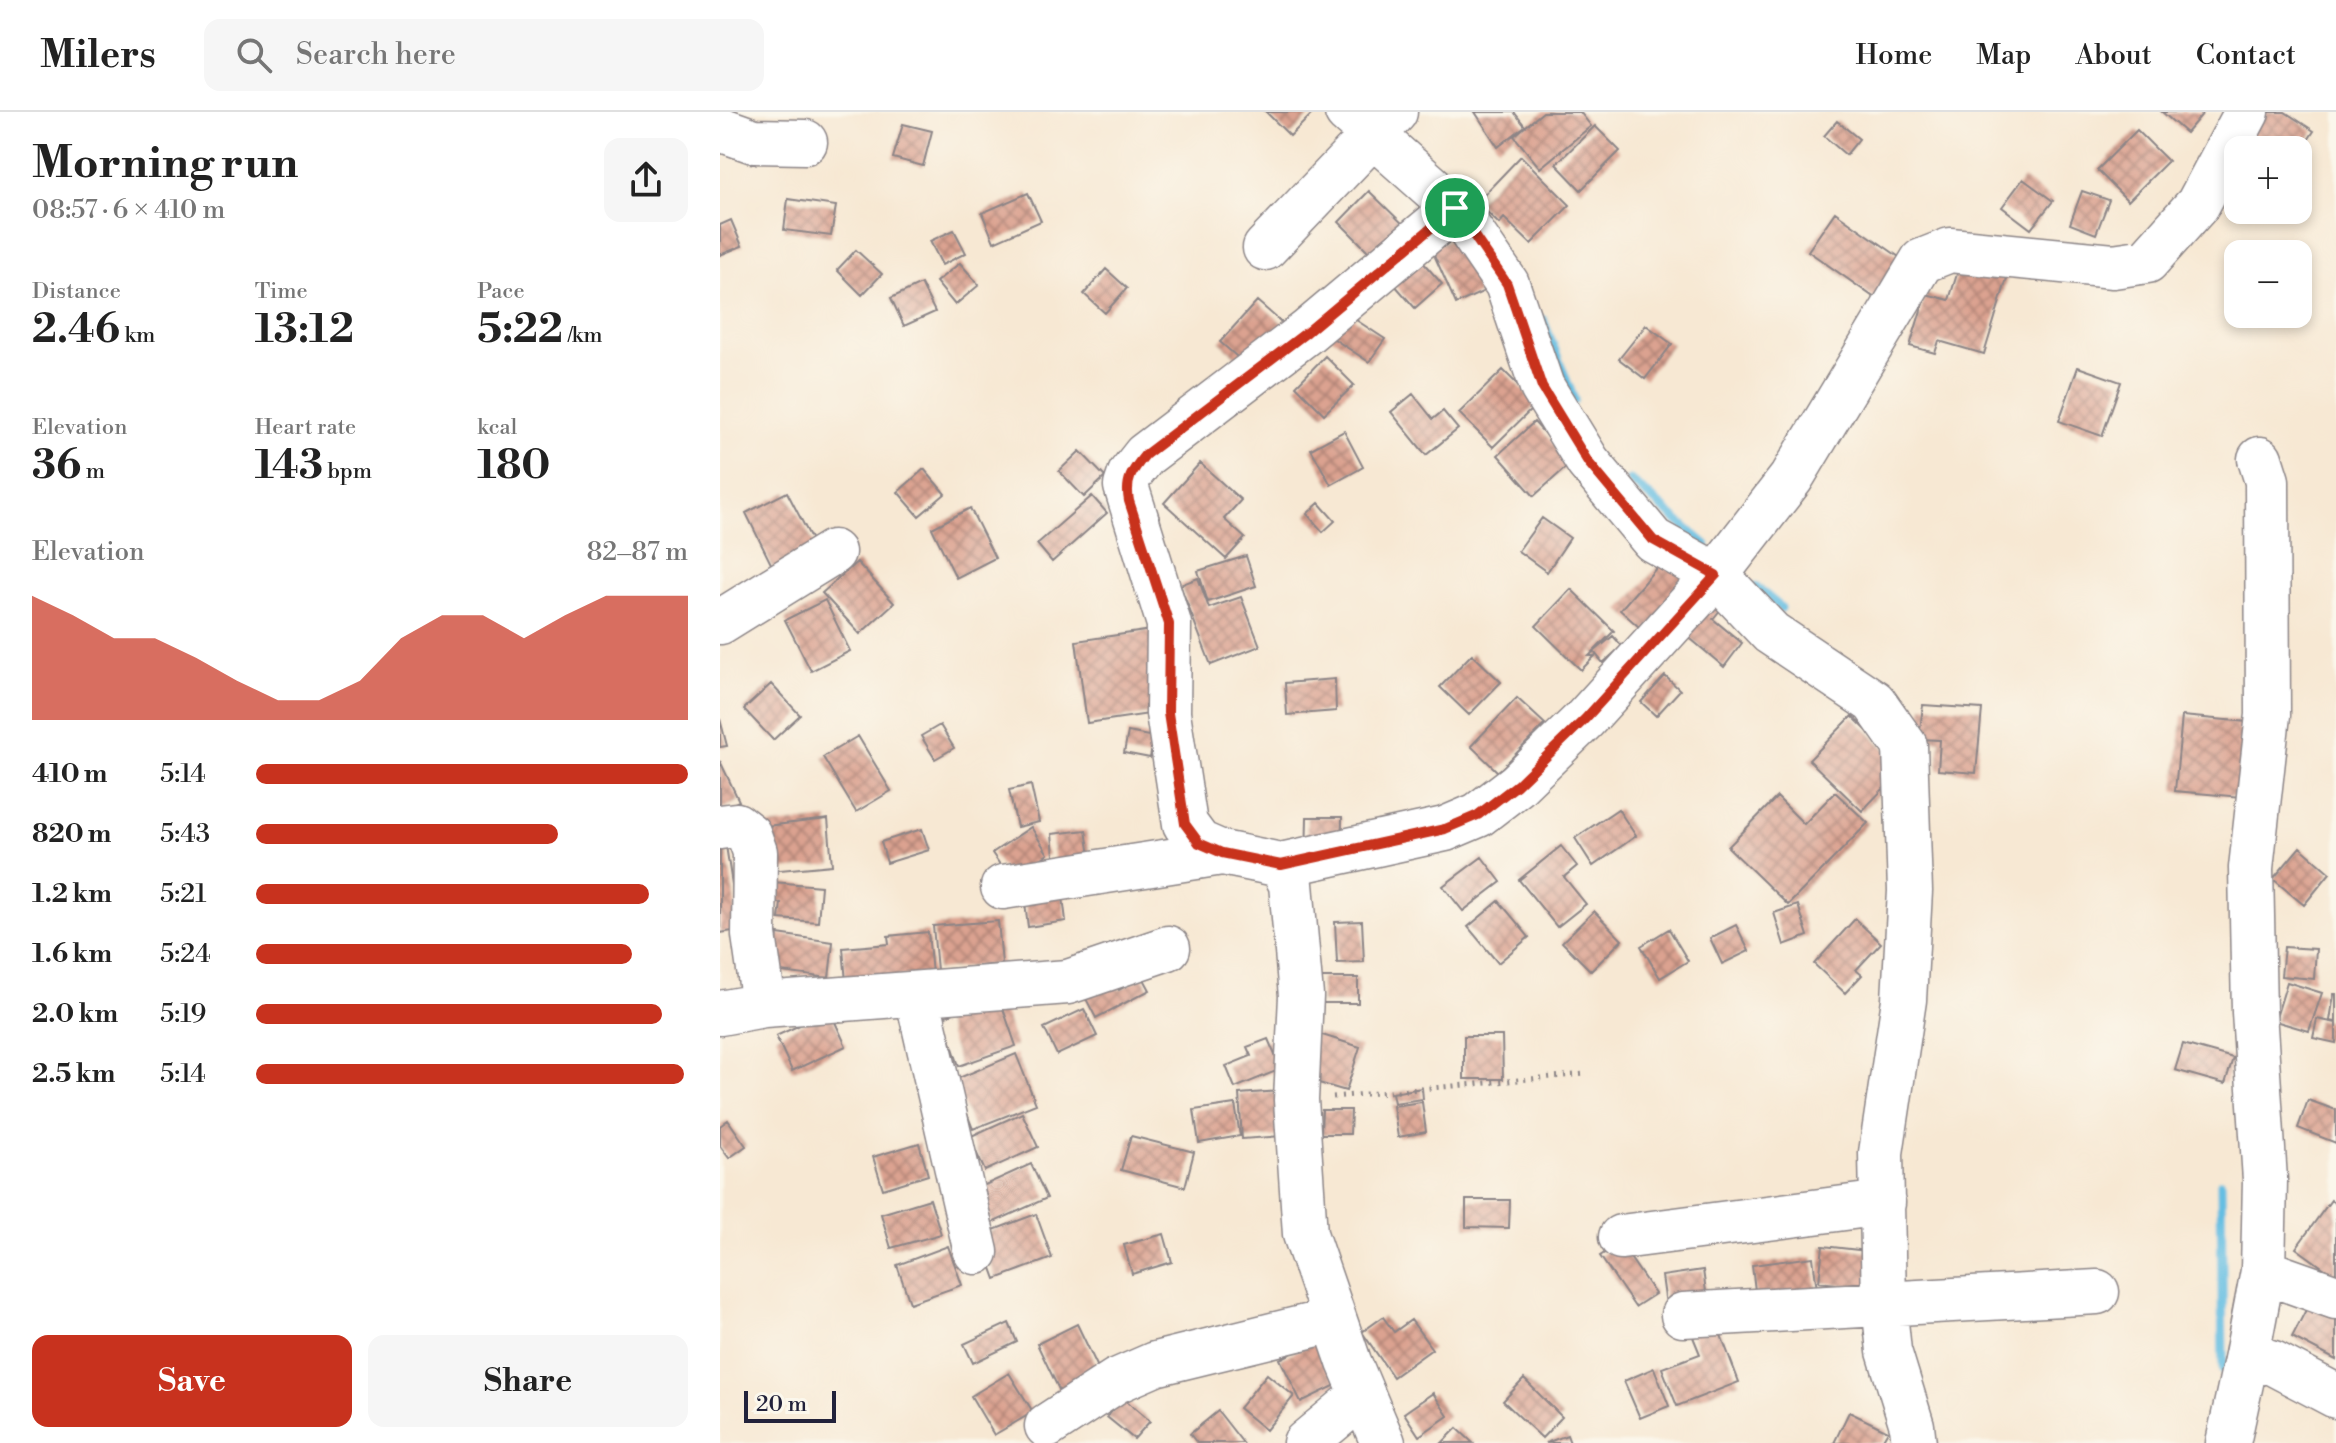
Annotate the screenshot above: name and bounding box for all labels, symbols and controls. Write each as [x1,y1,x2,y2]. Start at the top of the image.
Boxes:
search box [204,19,764,91]
text: Milers [40,32,156,79]
icon: search [232,33,276,77]
text: Search here [296,36,456,74]
text: Home [1856,38,1932,73]
text: Map [1976,38,2031,73]
text: About [2075,38,2152,73]
text: Contact [2196,38,2296,73]
text: Morning run [32,136,298,191]
map controls [2224,136,2312,328]
button: + [2224,136,2312,224]
button: share [604,138,688,222]
pin [1421,174,1489,242]
icon: arrive [1433,186,1477,230]
text: 08:57 · 6 × 410 m [32,194,225,226]
button: − [2224,240,2312,328]
text: Distance [32,278,121,305]
text: Time [255,278,308,305]
text: Pace [477,278,525,305]
text: 2.46 [32,305,120,355]
text: 13:12 [255,305,354,355]
text: 5:22 [477,305,563,355]
text: km [120,322,155,349]
text: /km [563,322,603,349]
text: Elevation [32,414,127,441]
text: Heart rate [255,414,356,441]
text: kcal [477,414,517,441]
text: 36 [32,441,81,491]
text: 143 [255,441,323,491]
text: 180 [477,441,550,491]
text: m [81,458,105,485]
text: bpm [323,458,372,485]
text: Elevation [32,536,145,568]
text: 82–87 m [586,536,688,568]
text: 410 m [32,758,107,790]
text: 5:14 [160,758,206,790]
text: 820 m [32,818,112,850]
text: 5:43 [160,818,210,850]
text: 1.2 km [32,878,112,910]
text: 5:21 [160,878,207,910]
text: 1.6 km [32,938,112,970]
text: 5:24 [160,938,211,970]
text: 2.0 km [32,998,118,1030]
text: 5:19 [160,998,206,1030]
text: 2.5 km [32,1058,115,1090]
text: 5:14 [160,1058,206,1090]
button: Save [32,1335,352,1427]
button: Share [368,1335,688,1427]
scale bar [744,1387,836,1423]
text: 20 m [756,1391,807,1418]

